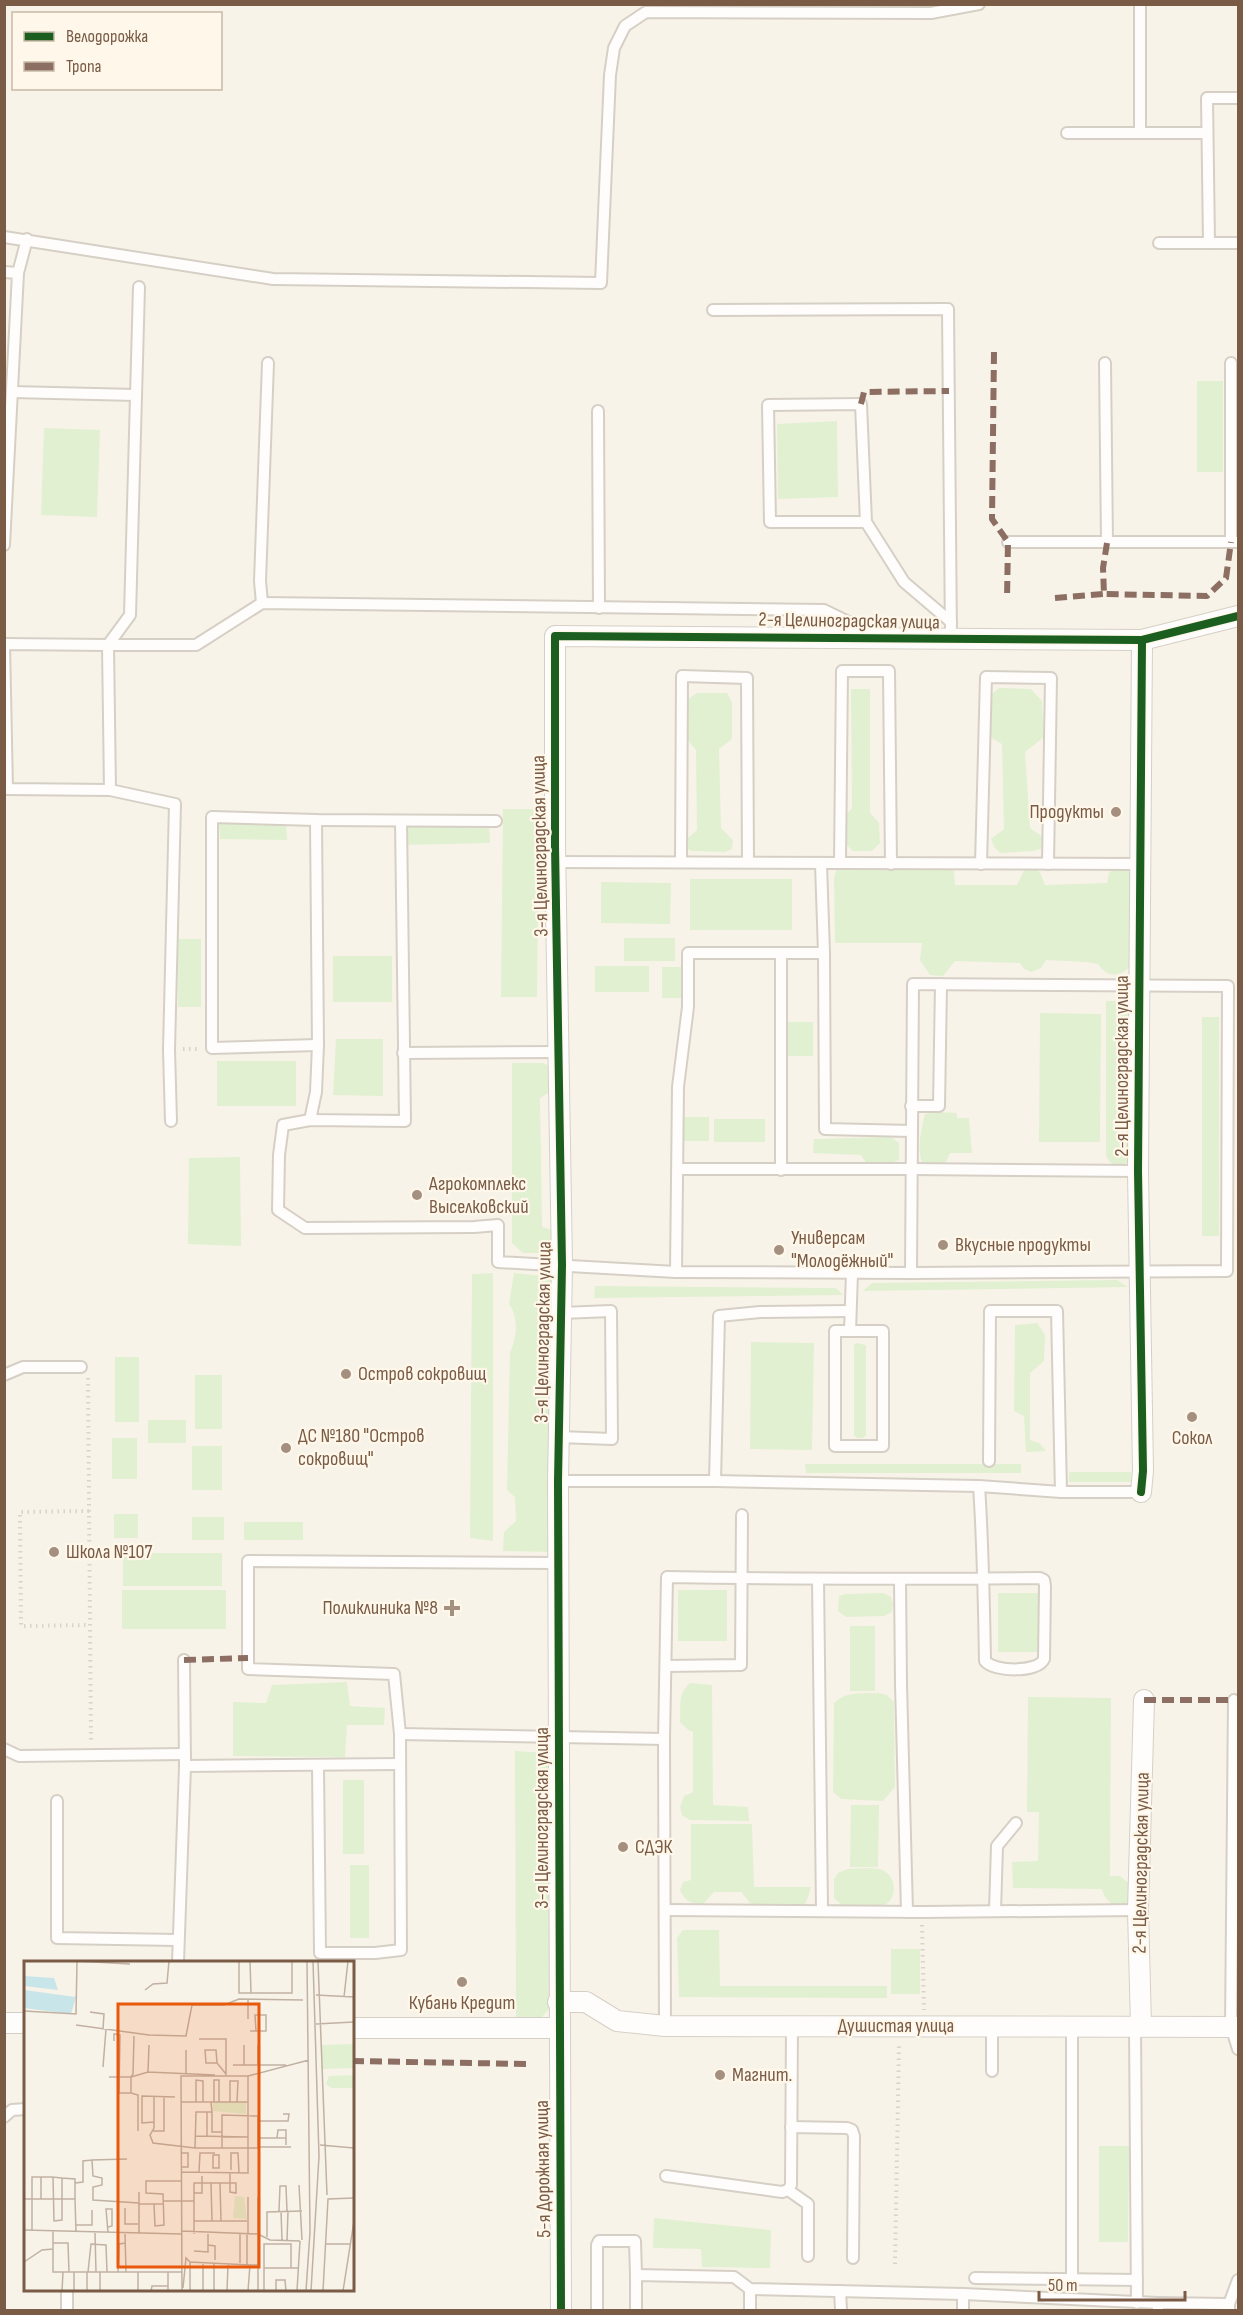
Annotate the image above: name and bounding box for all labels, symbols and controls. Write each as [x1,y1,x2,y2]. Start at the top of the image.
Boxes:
legend [12,12,222,90]
text: Велодорожка [66,26,148,47]
text: Тропа [66,56,102,77]
street label: 2-я Целиноградская улица [758,607,940,635]
street label: 3-я Целиноградская улица [526,755,554,937]
place label: Продукты [1029,800,1104,824]
marker: Продукты [1109,805,1123,819]
street label: 2-я Целиноградская улица [1110,975,1134,1157]
place label: Агрокомплекс Выселковский [428,1172,529,1219]
marker: Агрокомплекс Выселковский [410,1188,424,1202]
place label: Универсам "Молодёжный" [791,1226,893,1273]
place label: Вкусные продукты [955,1233,1091,1257]
marker: Вкусные продукты [936,1238,950,1252]
street label: 3-я Целиноградская улица [529,1241,557,1423]
marker: Универсам "Молодёжный" [772,1243,786,1257]
place label: Остров сокровищ [358,1362,487,1386]
marker: Остров сокровищ [339,1367,353,1381]
marker: Сокол [1185,1410,1199,1424]
place label: ДС №180 "Остров сокровищ" [298,1424,425,1471]
place label: Сокол [1172,1426,1212,1450]
marker: ДС №180 "Остров сокровищ" [279,1441,293,1455]
place label: Школа №107 [66,1540,152,1564]
marker: Школа №107 [47,1545,61,1559]
place label: Поликлиника №8 [322,1596,438,1620]
marker: Поликлиника №8 [443,1599,461,1617]
street label: 3-я Целиноградская улица [530,1727,554,1909]
street label: 2-я Целиноградская улица [1127,1772,1155,1954]
place label: СДЭК [635,1835,673,1859]
marker: СДЭК [616,1840,630,1854]
inset map [24,1961,354,2291]
marker: Кубань Кредит [455,1975,469,1989]
place label: Кубань Кредит [409,1991,515,2015]
street label: Душистая улица [838,2014,954,2038]
place label: Магнит. [732,2063,792,2087]
marker: Магнит. [713,2068,727,2082]
street label: 5-я Дорожная улица [530,2100,556,2238]
scale bar [1039,2264,1184,2302]
text: 50 m [1048,2275,1078,2296]

